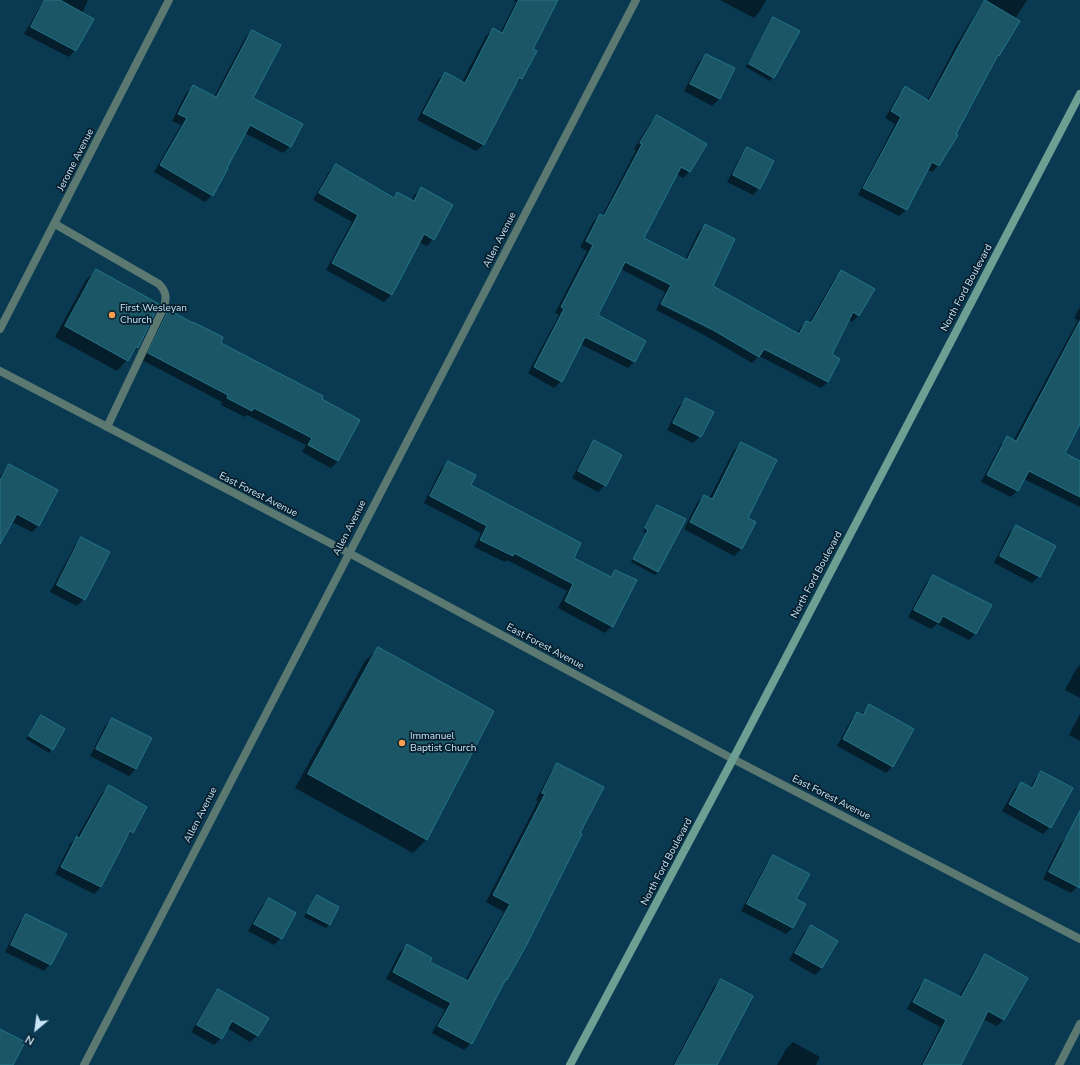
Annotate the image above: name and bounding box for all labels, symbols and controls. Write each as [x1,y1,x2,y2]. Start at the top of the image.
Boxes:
street label: Jerome Avenue [55,127,97,193]
street label: Allen Avenue [481,210,519,270]
street label: North Ford Boulevard [939,242,995,334]
place label: First Wesleyan Church [120,303,187,326]
marker: First Wesleyan Church [107,310,117,320]
street label: East Forest Avenue [217,470,299,520]
street label: Allen Avenue [331,498,369,558]
street label: North Ford Boulevard [789,529,845,621]
street label: East Forest Avenue [504,621,586,673]
place label: Immanuel Baptist Church [410,731,476,754]
marker: Immanuel Baptist Church [397,738,407,748]
street label: East Forest Avenue [790,773,872,823]
street label: Allen Avenue [182,785,220,845]
street label: North Ford Boulevard [639,816,695,908]
north arrow [16,1009,56,1049]
text: N [23,1031,37,1048]

